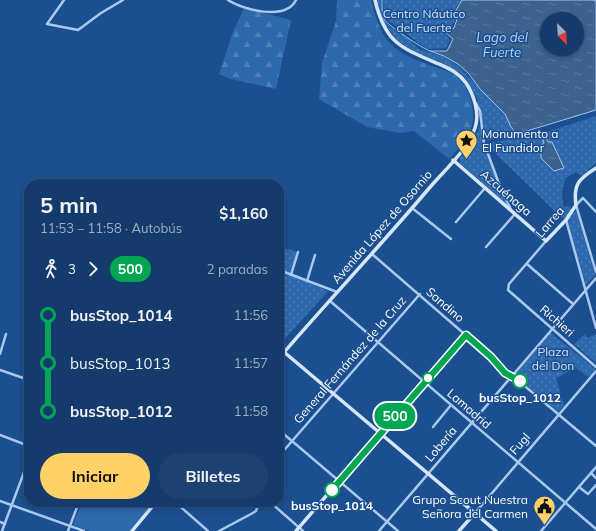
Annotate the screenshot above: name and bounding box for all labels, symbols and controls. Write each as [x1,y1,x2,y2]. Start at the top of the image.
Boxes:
park label: Centro Náutico del Fuerte [383,6,465,35]
north arrow [540,12,584,56]
map controls [540,12,584,56]
water label: Lago del Fuerte [476,29,529,60]
place label: Monumento a El Fundidor [482,126,559,155]
place icon: Monumento a El Fundidor [453,128,479,161]
street label: Azcuénaga [478,166,535,219]
street label: Avenida López de Osornio [328,167,435,286]
text: 5 min [40,191,98,219]
street label: Larrea [532,203,567,240]
text: $1,160 [219,204,268,223]
text: 11:53 – 11:58 · Autobús [40,220,182,236]
icon: walk [40,258,62,280]
icon: forward [82,258,104,280]
text: 500 [118,260,143,278]
text: 3 [68,261,76,277]
text: 2 paradas [207,261,268,277]
street label: Sandino [423,284,468,325]
street label: General Fernández de la Cruz [290,293,409,426]
street label: Richieri [537,302,578,340]
text: busStop_1014 [70,306,172,325]
text: 11:56 [234,307,268,323]
park label: Plaza del Don [532,344,574,373]
text: busStop_1013 [70,354,170,373]
text: 11:57 [234,355,268,371]
unlabelled marker [422,372,434,384]
marker: busStop_1012 [512,373,528,389]
street label: Lamadrid [444,386,494,432]
place label: busStop_1012 [479,390,561,405]
text: busStop_1012 [70,402,172,421]
text: 11:58 [234,403,268,419]
line badge: 500 [372,403,418,429]
text: 500 [382,407,408,425]
street label: Lobería [422,423,460,464]
street label: Fugl [506,430,533,458]
button: Iniciar [40,453,150,499]
button: Billetes [158,453,268,499]
marker: busStop_1014 [324,482,340,498]
place label: Grupo Scout Nuestra Señora del Carmen [412,492,528,521]
public building icon: Grupo Scout Nuestra Señora del Carmen [531,494,557,527]
place label: busStop_1014 [291,498,373,513]

